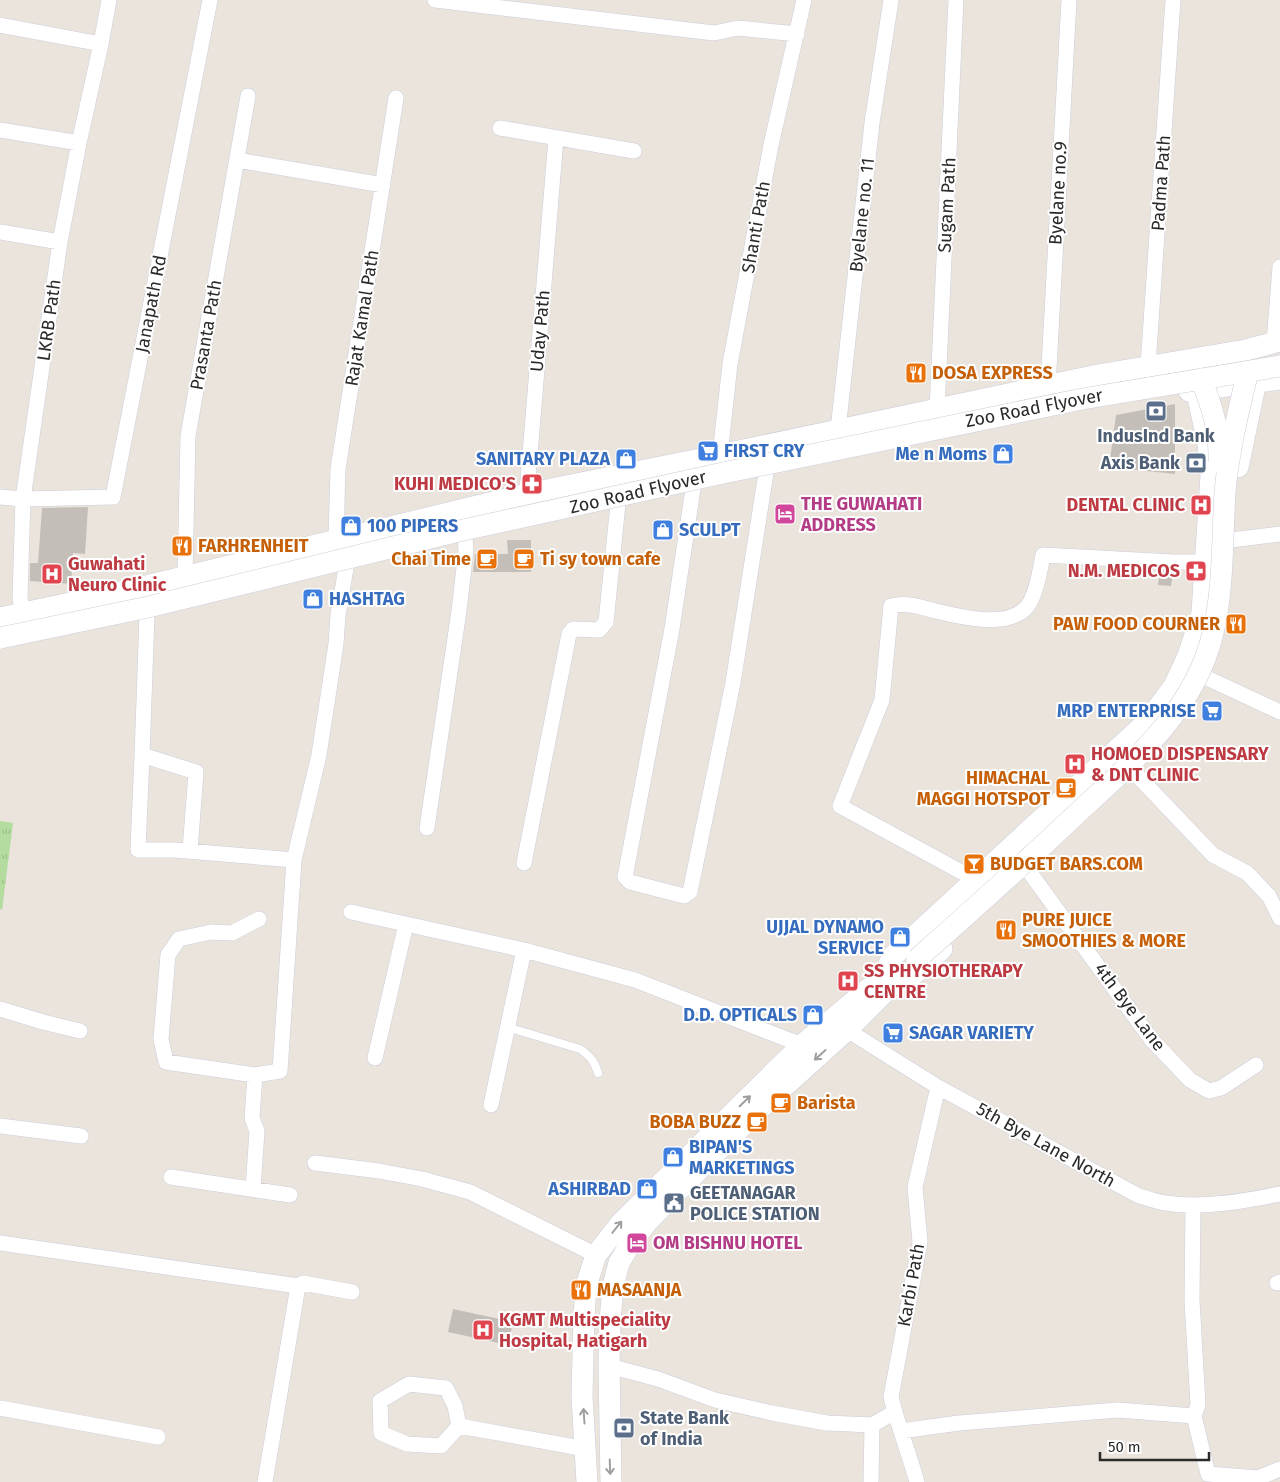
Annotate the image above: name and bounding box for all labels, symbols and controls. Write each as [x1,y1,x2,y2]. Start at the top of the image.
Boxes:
street label: Padma Path [1147,134,1175,232]
street label: Byelane no.9 [1044,141,1072,245]
street label: Byelane no. 11 [845,157,879,273]
street label: Sugam Path [934,157,960,253]
street label: Shanti Path [737,179,775,275]
street label: Rajat Kamal Path [340,248,384,388]
street label: Janapath Rd [131,253,171,355]
street label: LKRB Path [32,278,66,362]
street label: Prasanta Path [185,278,227,392]
street label: Uday Path [525,289,555,373]
restaurant icon: DOSA EXPRESS [904,361,928,385]
place label: DOSA EXPRESS [932,362,1053,384]
street label: Zoo Road Flyover [963,384,1105,432]
bank icon: IndusInd Bank [1144,399,1168,423]
place label: IndusInd Bank [1097,425,1216,447]
supermarket icon: FIRST CRY [696,439,720,463]
place label: FIRST CRY [724,440,805,462]
shop icon: Me n Moms [991,442,1015,466]
place label: Me n Moms [895,443,987,465]
shop icon: SANITARY PLAZA [614,447,638,471]
place label: SANITARY PLAZA [476,448,610,470]
bank icon: Axis Bank [1184,451,1208,475]
place label: Axis Bank [1100,452,1181,474]
street label: Zoo Road Flyover [568,466,709,518]
pharmacy icon: KUHI MEDICO'S [520,472,544,496]
place label: KUHI MEDICO'S [394,473,516,495]
place label: THE GUWAHATI ADDRESS [800,493,922,536]
hospital icon: DENTAL CLINIC [1189,493,1213,517]
place label: DENTAL CLINIC [1067,494,1186,516]
hotel icon: THE GUWAHATI ADDRESS [773,502,797,526]
shop icon: 100 PIPERS [339,514,363,538]
place label: 100 PIPERS [367,515,458,537]
shop icon: SCULPT [651,518,675,542]
place label: SCULPT [679,519,741,541]
restaurant icon: FARHRENHEIT [170,534,194,558]
place label: FARHRENHEIT [198,535,309,557]
cafe icon: Chai Time [475,547,499,571]
cafe icon: Ti sy town cafe [512,547,536,571]
place label: Chai Time [391,548,471,570]
place label: Ti sy town cafe [540,548,661,570]
place label: Guwahati Neuro Clinic [68,553,167,596]
pharmacy icon: N.M. MEDICOS [1184,559,1208,583]
place label: N.M. MEDICOS [1068,560,1180,582]
hospital icon: Guwahati Neuro Clinic [40,562,64,586]
shop icon: HASHTAG [301,587,325,611]
place label: HASHTAG [329,588,405,610]
restaurant icon: PAW FOOD COURNER [1224,612,1248,636]
place label: PAW FOOD COURNER [1053,613,1221,635]
supermarket icon: MRP ENTERPRISE [1200,699,1224,723]
place label: MRP ENTERPRISE [1057,700,1196,722]
place label: HOMOED DISPENSARY & DNT CLINIC [1091,743,1269,786]
hospital icon: HOMOED DISPENSARY & DNT CLINIC [1063,752,1087,776]
place label: HIMACHAL MAGGI HOTSPOT [917,767,1050,810]
cafe icon: HIMACHAL MAGGI HOTSPOT [1054,776,1078,800]
bar icon: BUDGET BARS.COM [962,852,986,876]
place label: BUDGET BARS.COM [990,853,1143,875]
place label: PURE JUICE SMOOTHIES & MORE [1022,909,1186,952]
place label: UJJAL DYNAMO SERVICE [766,916,884,959]
restaurant icon: PURE JUICE SMOOTHIES & MORE [994,918,1018,942]
shop icon: UJJAL DYNAMO SERVICE [888,925,912,949]
street label: 4th Bye Lane [1090,959,1170,1055]
place label: SS PHYSIOTHERAPY CENTRE [864,960,1023,1003]
hospital icon: SS PHYSIOTHERAPY CENTRE [836,969,860,993]
shop icon: D.D. OPTICALS [801,1003,825,1027]
place label: D.D. OPTICALS [683,1004,797,1026]
supermarket icon: SAGAR VARIETY [881,1021,905,1045]
place label: SAGAR VARIETY [909,1022,1034,1044]
one-way arrow [813,1049,826,1061]
cafe icon: Barista [769,1091,793,1115]
place label: Barista [797,1092,856,1114]
one-way arrow [739,1094,751,1107]
street label: 5th Bye Lane North [973,1098,1119,1192]
cafe icon: BOBA BUZZ [745,1110,769,1134]
place label: BOBA BUZZ [649,1111,741,1133]
place label: BIPAN'S MARKETINGS [689,1136,795,1179]
shop icon: BIPAN'S MARKETINGS [661,1145,685,1169]
shop icon: ASHIRBAD [635,1177,659,1201]
place label: ASHIRBAD [547,1178,631,1200]
place label: GEETANAGAR POLICE STATION [690,1182,820,1225]
public building icon: GEETANAGAR POLICE STATION [662,1191,686,1215]
one-way arrow [612,1221,623,1234]
hotel icon: OM BISHNU HOTEL [625,1231,649,1255]
place label: OM BISHNU HOTEL [653,1232,803,1254]
street label: Karbi Path [893,1242,929,1328]
restaurant icon: MASAANJA [569,1278,593,1302]
place label: MASAANJA [597,1279,682,1301]
place label: KGMT Multispeciality Hospital, Hatigarh [499,1309,671,1352]
hospital icon: KGMT Multispeciality Hospital, Hatigarh [471,1318,495,1342]
place label: State Bank of India [640,1407,730,1450]
one-way arrow [579,1408,588,1424]
bank icon: State Bank of India [612,1416,636,1440]
scale bar [1100,1430,1209,1462]
text: 50 m [1108,1438,1141,1456]
one-way arrow [606,1459,615,1475]

